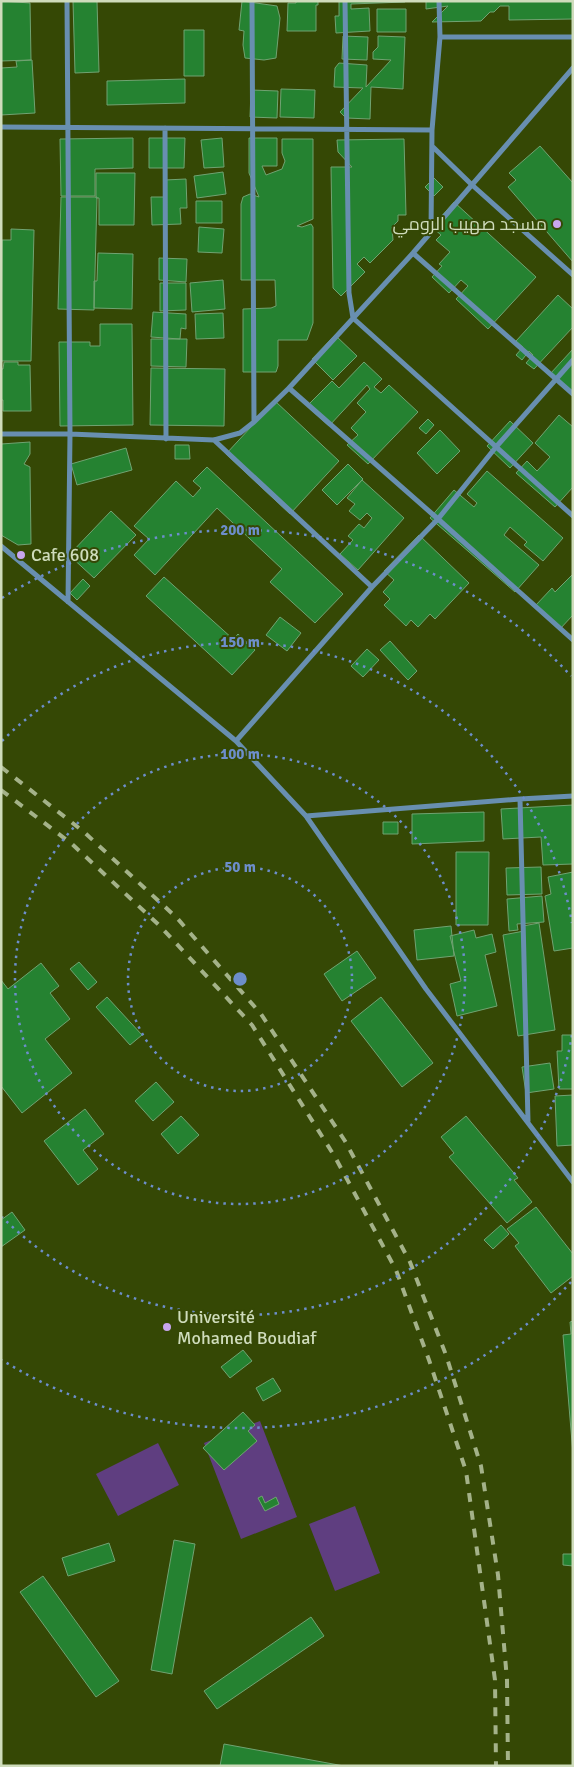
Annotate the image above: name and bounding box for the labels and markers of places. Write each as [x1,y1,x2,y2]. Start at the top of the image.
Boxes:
place label: مسجد صهيب الرومي [392,213,547,238]
marker: مسجد صهيب الرومي [551,218,563,230]
place label: Cafe 608 [31,544,99,566]
marker: Cafe 608 [15,549,27,561]
centre of rings [231,970,249,988]
place label: Université Mohamed Boudiaf [177,1306,317,1349]
marker: Université Mohamed Boudiaf [161,1321,173,1333]

